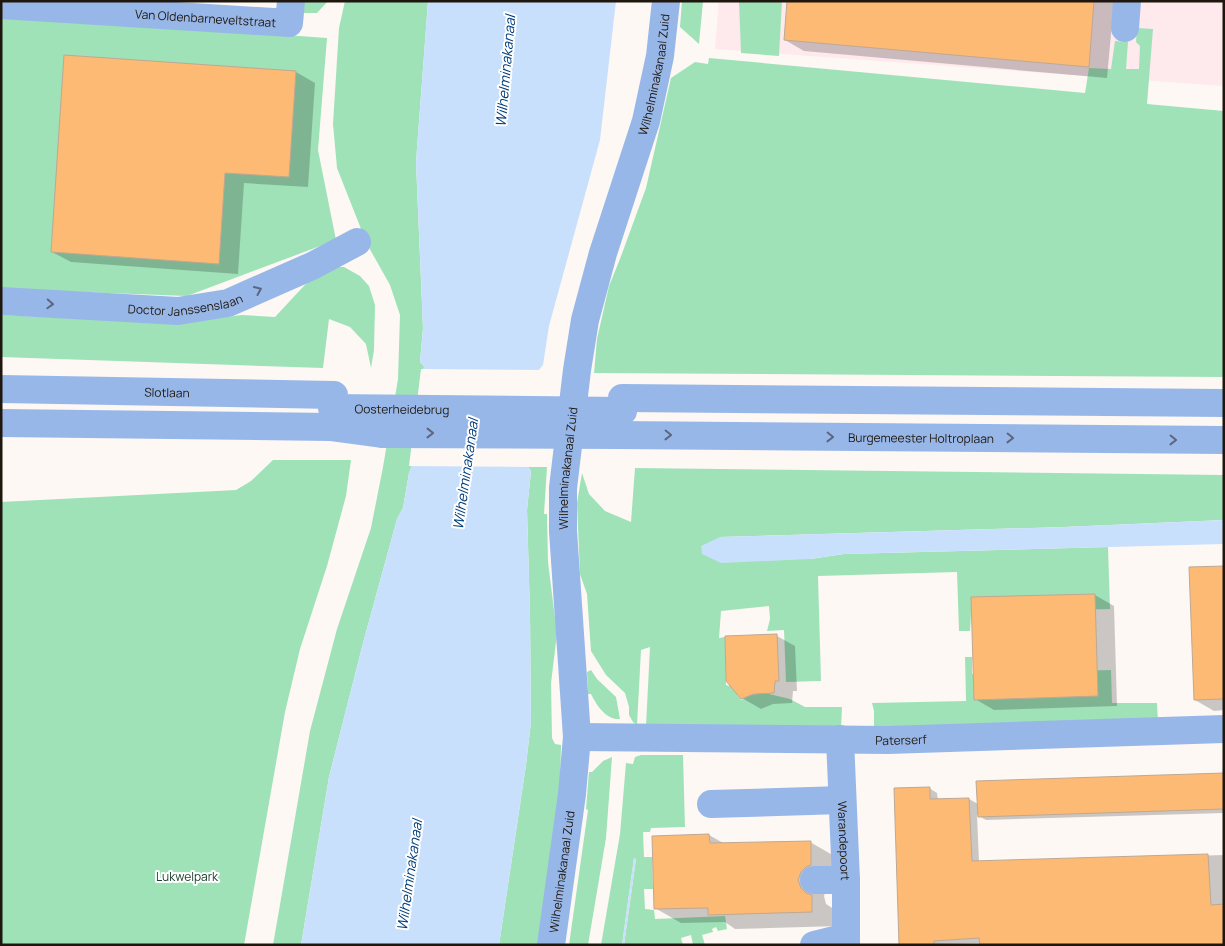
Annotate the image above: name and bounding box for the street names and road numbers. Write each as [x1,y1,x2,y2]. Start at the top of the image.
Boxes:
street label: Van Oldenbarneveltstraat [135,5,277,31]
street label: Wilhelminakanaal Zuid [633,13,673,137]
street label: Doctor Janssenslaan [127,289,245,320]
street label: Slotlaan [144,383,190,401]
street label: Oosterheidebrug [355,400,449,418]
street label: Wilhelminakanaal Zuid [555,406,581,530]
street label: Burgemeester Holtroplaan [848,428,994,447]
street label: Paterserf [875,730,928,749]
street label: Warandepoort [834,801,855,881]
street label: Wilhelminakanaal Zuid [544,810,578,934]

